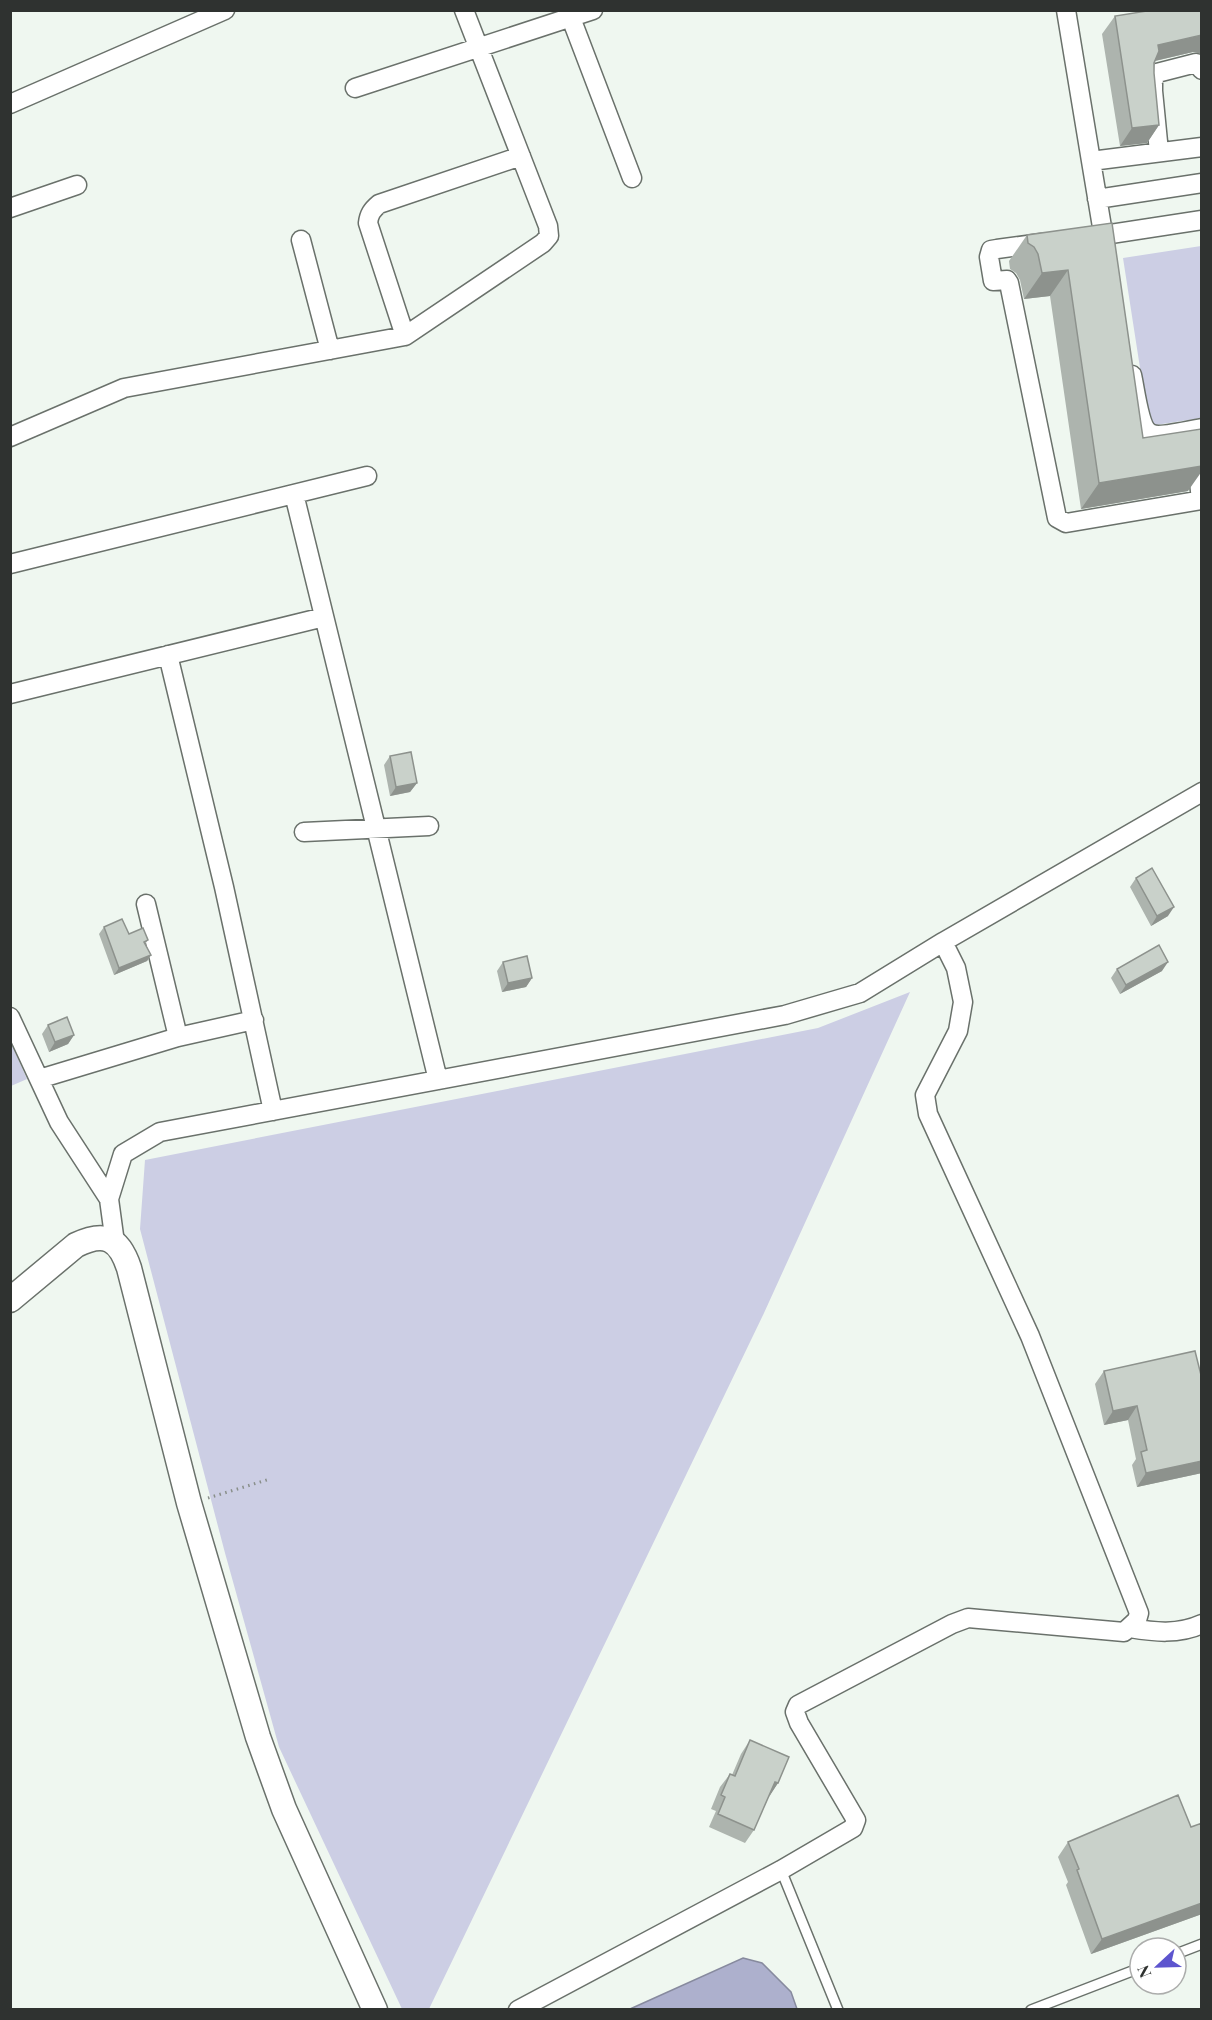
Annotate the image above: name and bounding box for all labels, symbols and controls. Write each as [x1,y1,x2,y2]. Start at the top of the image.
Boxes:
north arrow [1128,1936,1188,1996]
text: N [1132,1962,1156,1981]

